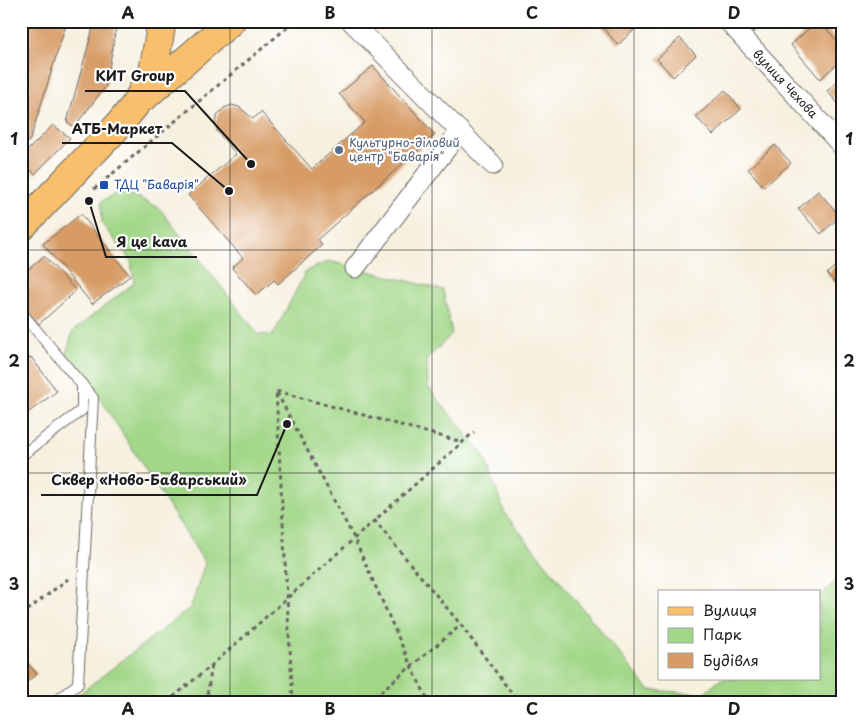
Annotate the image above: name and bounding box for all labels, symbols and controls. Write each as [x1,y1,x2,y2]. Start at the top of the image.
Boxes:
text: A [122,0,135,24]
text: B [325,0,336,24]
text: C [526,0,538,24]
text: D [728,0,740,24]
street label: вулиця Чехова [749,45,823,122]
callout: КИТ Group [85,62,185,91]
text: КИТ Group [95,65,175,86]
callout: АТБ-Маркет [62,114,172,143]
text: АТБ-Маркет [72,118,163,139]
text: 1 [10,126,18,150]
text: 1 [845,126,853,150]
place label: Культурно-діловий центр "Баварія" [349,133,460,165]
marker: Культурно-діловий центр "Баварія" [333,144,345,156]
place label: ТДЦ "Баварія" [114,175,199,193]
marker: ТДЦ "Баварія" [98,179,110,191]
callout: Я це kava [106,228,197,257]
text: Я це kava [117,231,188,252]
text: 2 [8,348,20,372]
text: 2 [843,348,855,372]
callout: Сквер «Ново-Баварський» [41,466,257,495]
text: Сквер «Ново-Баварський» [51,469,247,490]
text: 3 [9,571,19,595]
text: 3 [844,571,854,595]
legend [658,590,820,680]
text: Вулиця [703,598,757,621]
text: Парк [703,622,742,645]
text: Будівля [703,648,759,671]
text: A [122,696,135,720]
text: B [325,696,336,720]
text: C [526,696,538,720]
text: D [728,696,740,720]

